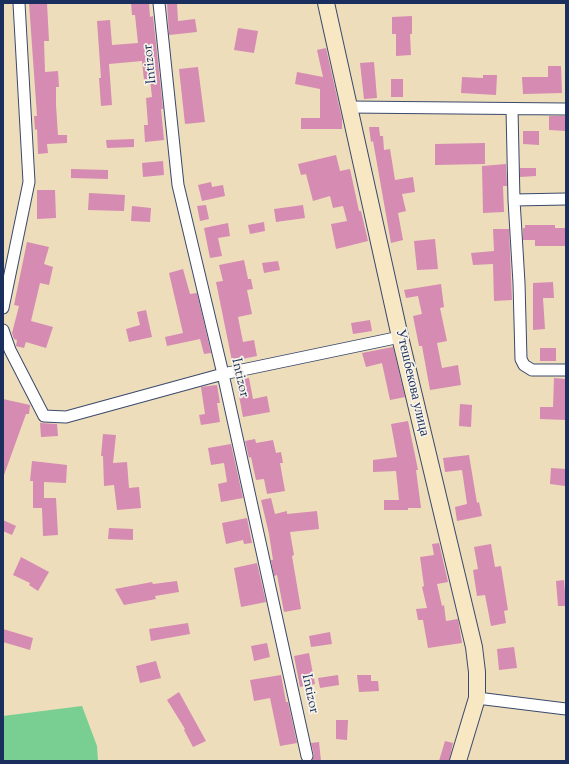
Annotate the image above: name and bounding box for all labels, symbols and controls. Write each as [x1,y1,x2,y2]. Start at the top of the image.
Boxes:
street label: Intizor [141,43,161,85]
street label: Утешбекова улица [391,328,431,438]
street label: Intizor [226,357,252,399]
street label: Intizor [297,673,321,715]

